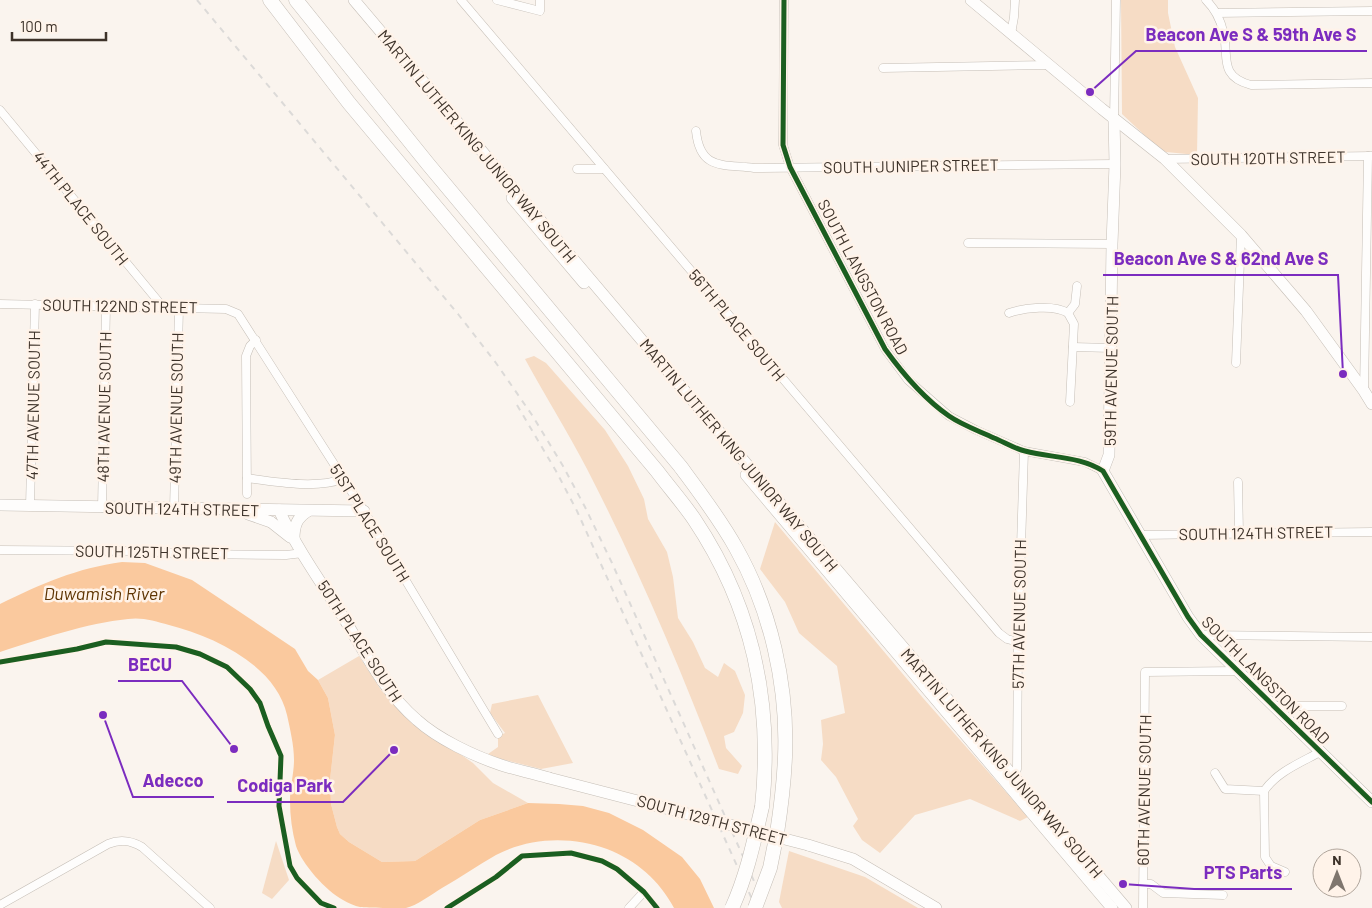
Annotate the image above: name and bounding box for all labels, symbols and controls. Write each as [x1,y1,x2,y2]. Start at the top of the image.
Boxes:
scale bar [12,10,106,42]
text: 100 m [20,17,58,35]
callout: Beacon Ave S & 59th Ave S [1136,18,1367,51]
text: Beacon Ave S & 59th Ave S [1146,23,1357,45]
street label: MARTIN LUTHER KING JUNIOR WAY SOUTH [374,26,580,266]
street label: 44TH PLACE SOUTH [30,147,133,268]
street label: SOUTH 120TH STREET [1190,147,1346,168]
street label: SOUTH JUNIPER STREET [823,154,999,177]
street label: SOUTH LANGSTON ROAD [814,196,912,358]
callout: Beacon Ave S & 62nd Ave S [1103,242,1338,275]
text: Beacon Ave S & 62nd Ave S [1114,247,1329,269]
street label: 56TH PLACE SOUTH [685,265,790,384]
street label: SOUTH 122ND STREET [42,295,198,316]
street label: 59TH AVENUE SOUTH [1100,296,1121,446]
street label: 47TH AVENUE SOUTH [22,330,43,480]
street label: 48TH AVENUE SOUTH [93,331,114,483]
street label: 49TH AVENUE SOUTH [165,332,186,484]
street label: MARTIN LUTHER KING JUNIOR WAY SOUTH [636,335,842,575]
street label: 51ST PLACE SOUTH [327,460,414,585]
street label: SOUTH 124TH STREET [105,498,259,519]
street label: SOUTH 124TH STREET [1179,522,1333,543]
street label: 57TH AVENUE SOUTH [1008,539,1029,689]
street label: SOUTH 125TH STREET [75,541,229,562]
street label: 50TH PLACE SOUTH [314,577,407,705]
water label: Duwamish River [44,582,165,604]
street label: SOUTH LANGSTON ROAD [1198,612,1334,748]
street label: MARTIN LUTHER KING JUNIOR WAY SOUTH [898,644,1107,881]
callout: BECU [118,648,182,681]
text: BECU [128,653,172,675]
street label: 60TH AVENUE SOUTH [1133,714,1154,866]
callout: Adecco [133,764,214,797]
text: Adecco [143,769,203,791]
callout: Codiga Park [227,769,343,802]
text: Codiga Park [237,774,333,796]
street label: SOUTH 129TH STREET [635,790,789,849]
north arrow [1312,848,1362,898]
text: N [1332,851,1342,868]
callout: PTS Parts [1194,856,1292,889]
text: PTS Parts [1204,861,1282,883]

